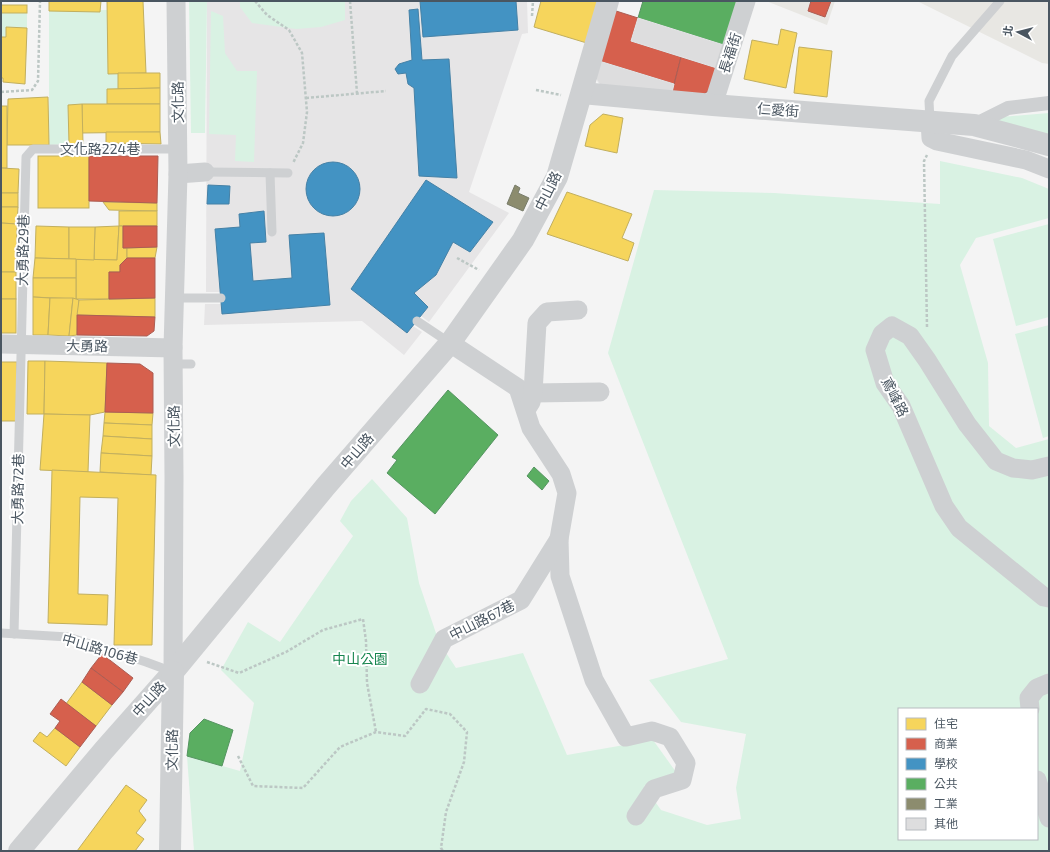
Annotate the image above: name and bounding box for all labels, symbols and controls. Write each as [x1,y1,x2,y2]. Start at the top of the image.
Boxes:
north arrow [998,12,1038,52]
text: 北 [1000,24,1015,37]
street label: 長福街 [715,30,744,75]
street label: 文化路 [169,81,186,123]
street label: 仁愛街 [756,100,800,119]
street label: 文化路224巷 [60,140,140,157]
street label: 中山路 [531,168,564,213]
street label: 大勇路29巷 [13,214,32,286]
street label: 大勇路 [66,337,108,354]
street label: 鳶峰路 [878,374,913,419]
street label: 文化路 [165,405,182,447]
street label: 中山路 [336,429,377,472]
street label: 大勇路72巷 [8,453,27,525]
street label: 中山路67巷 [446,596,517,643]
street label: 中山路106巷 [60,630,140,667]
park label: 中山公園 [332,650,388,667]
street label: 中山路 [128,677,169,720]
legend [898,708,1038,840]
text: 住宅 [934,716,958,730]
street label: 文化路 [163,729,180,771]
text: 商業 [934,736,958,750]
text: 學校 [934,756,958,770]
text: 公共 [934,776,958,790]
text: 工業 [934,796,958,810]
text: 其他 [934,816,958,830]

